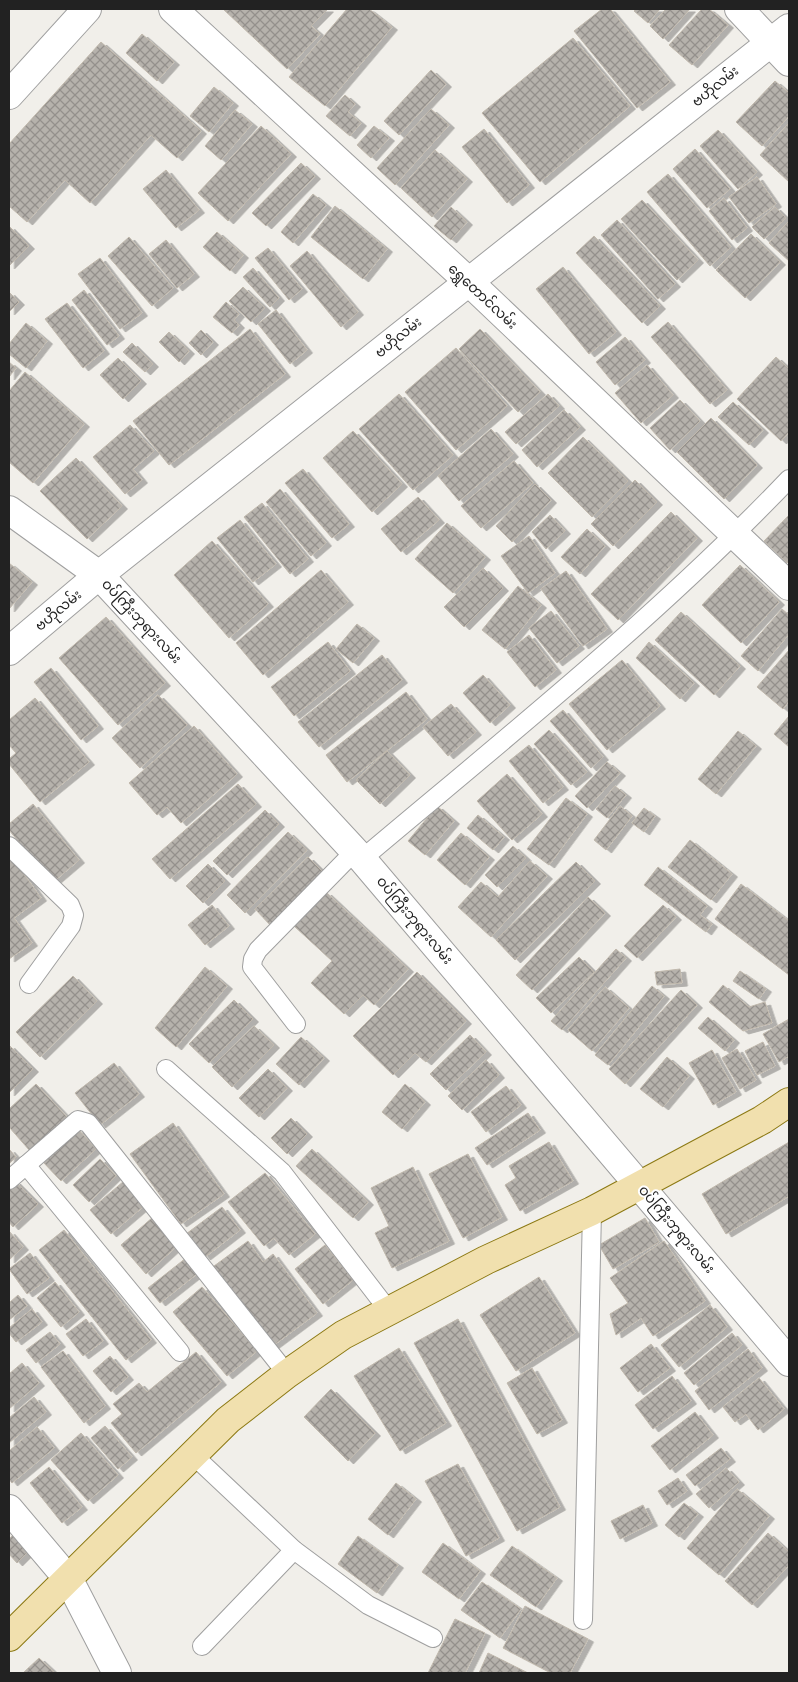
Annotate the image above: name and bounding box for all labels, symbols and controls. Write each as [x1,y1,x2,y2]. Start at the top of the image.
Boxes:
street label: ဗဟိုလမ်း [687,61,744,113]
street label: ရွှေတောင်လမ်း [443,259,522,335]
street label: ဗဟိုလမ်း [370,312,427,364]
street label: ဝပ်ကြီးဘုရားလမ်း [96,574,187,669]
street label: ဗဟိုလမ်း [30,585,87,637]
street label: ဝပ်ကြီးဘုရားလမ်း [371,872,458,970]
street label: ဝပ်ကြီးဘုရားလမ်း [633,1181,720,1279]

